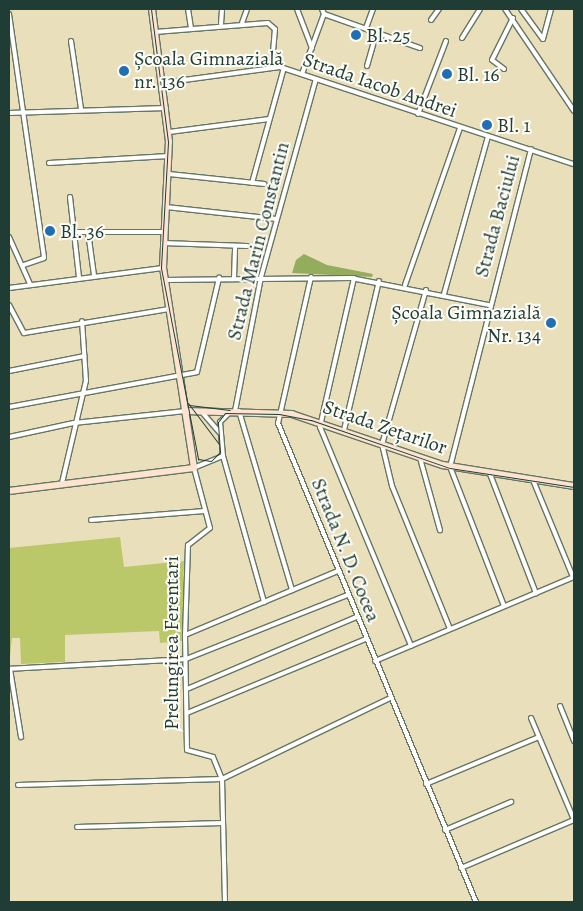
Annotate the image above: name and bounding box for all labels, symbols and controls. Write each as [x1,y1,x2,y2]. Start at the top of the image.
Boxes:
place label: Bl. 25 [366,23,411,47]
marker: Bl. 25 [350,29,362,41]
place label: Școala Gimnazială nr. 136 [134,47,284,94]
street label: Strada Iacob Andrei [300,47,460,123]
place label: Bl. 16 [457,62,500,86]
marker: Școala Gimnazială nr. 136 [118,65,130,77]
marker: Bl. 16 [441,68,453,80]
place label: Bl. 1 [497,113,531,137]
marker: Bl. 1 [481,119,493,131]
street label: Strada Marin Constantin [222,139,294,343]
street label: Strada Baciului [469,152,525,280]
place label: Bl. 36 [60,219,104,243]
marker: Bl. 36 [44,225,56,237]
place label: Școala Gimnazială Nr. 134 [391,300,541,347]
marker: Școala Gimnazială Nr. 134 [545,317,557,329]
street label: Strada Zețarilor [320,395,450,459]
street label: Strada N. D. Cocea [306,474,386,626]
street label: Prelungirea Ferentari [159,556,183,730]

